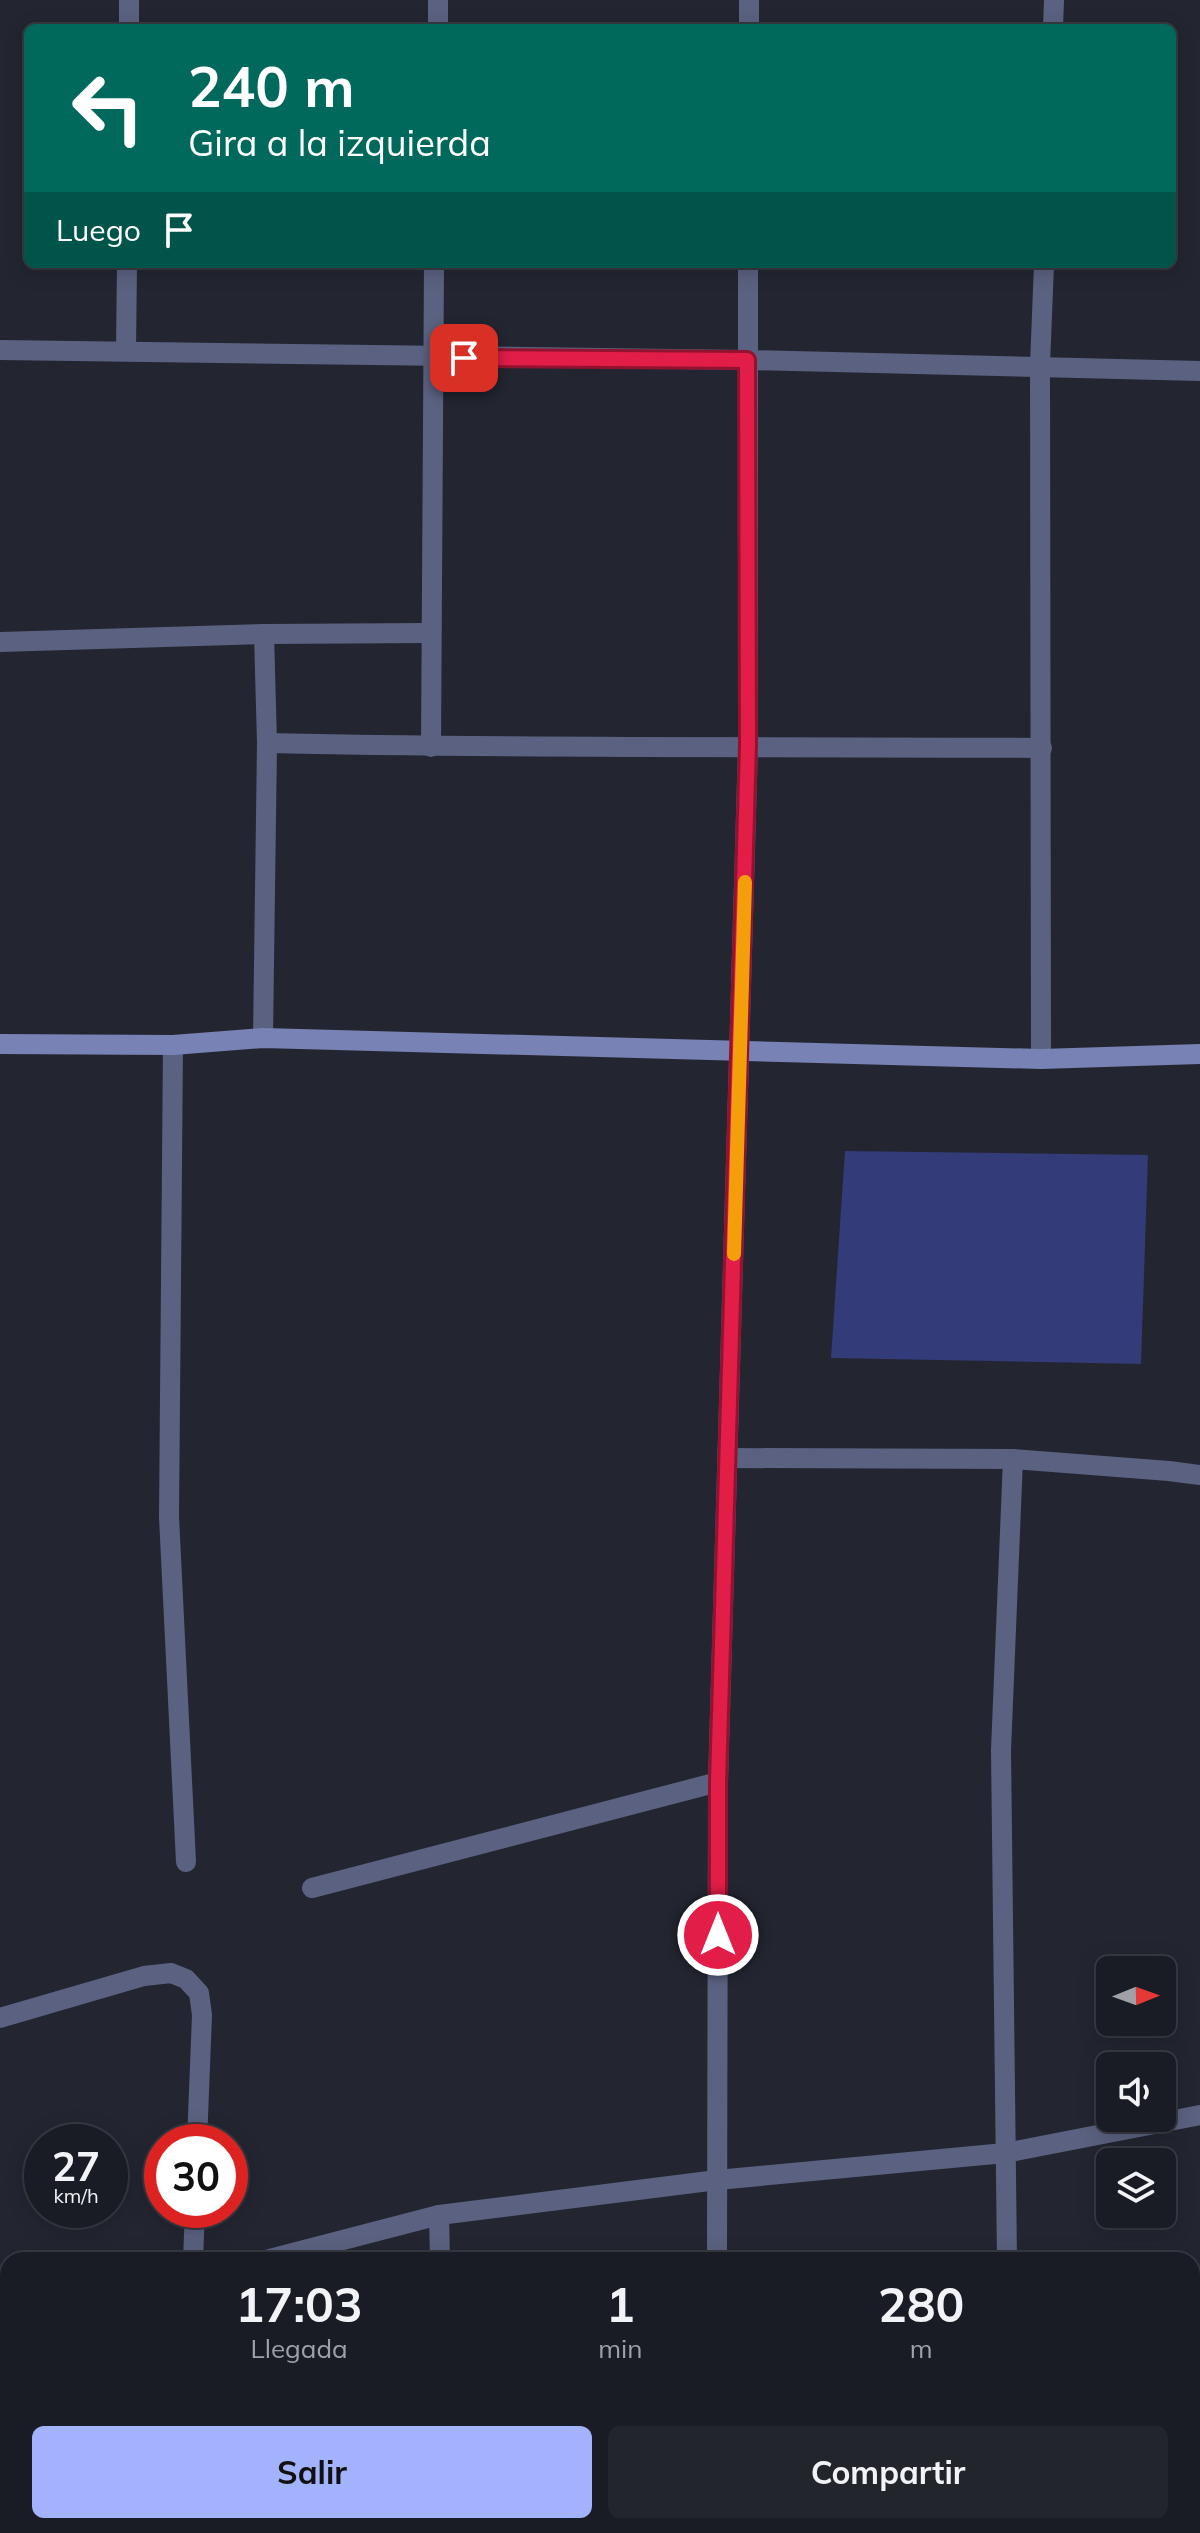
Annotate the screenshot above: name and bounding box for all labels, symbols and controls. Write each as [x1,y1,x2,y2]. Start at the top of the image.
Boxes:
text: 240 m [188,51,355,121]
icon: left [56,56,160,160]
text: Gira a la izquierda [188,120,491,165]
icon: arrive [157,208,201,252]
text: Luego [56,211,141,249]
pin [430,324,498,392]
icon: arrive [442,336,486,380]
position arrow [676,1893,760,1977]
north arrow [1096,1956,1176,2036]
map controls [1096,1956,1176,2228]
button: sound [1096,2052,1176,2132]
speed limit sign: 30 [144,2124,248,2228]
text: 27 [52,2141,100,2191]
button: layers [1096,2148,1176,2228]
text: km/h [53,2183,99,2208]
text: 17:03 [236,2274,363,2334]
text: 1 [606,2274,635,2334]
text: 280 [878,2274,964,2334]
text: Llegada [251,2332,348,2365]
text: min [598,2332,642,2365]
text: m [910,2332,933,2365]
button: Salir [32,2426,592,2518]
button: Compartir [608,2426,1168,2518]

